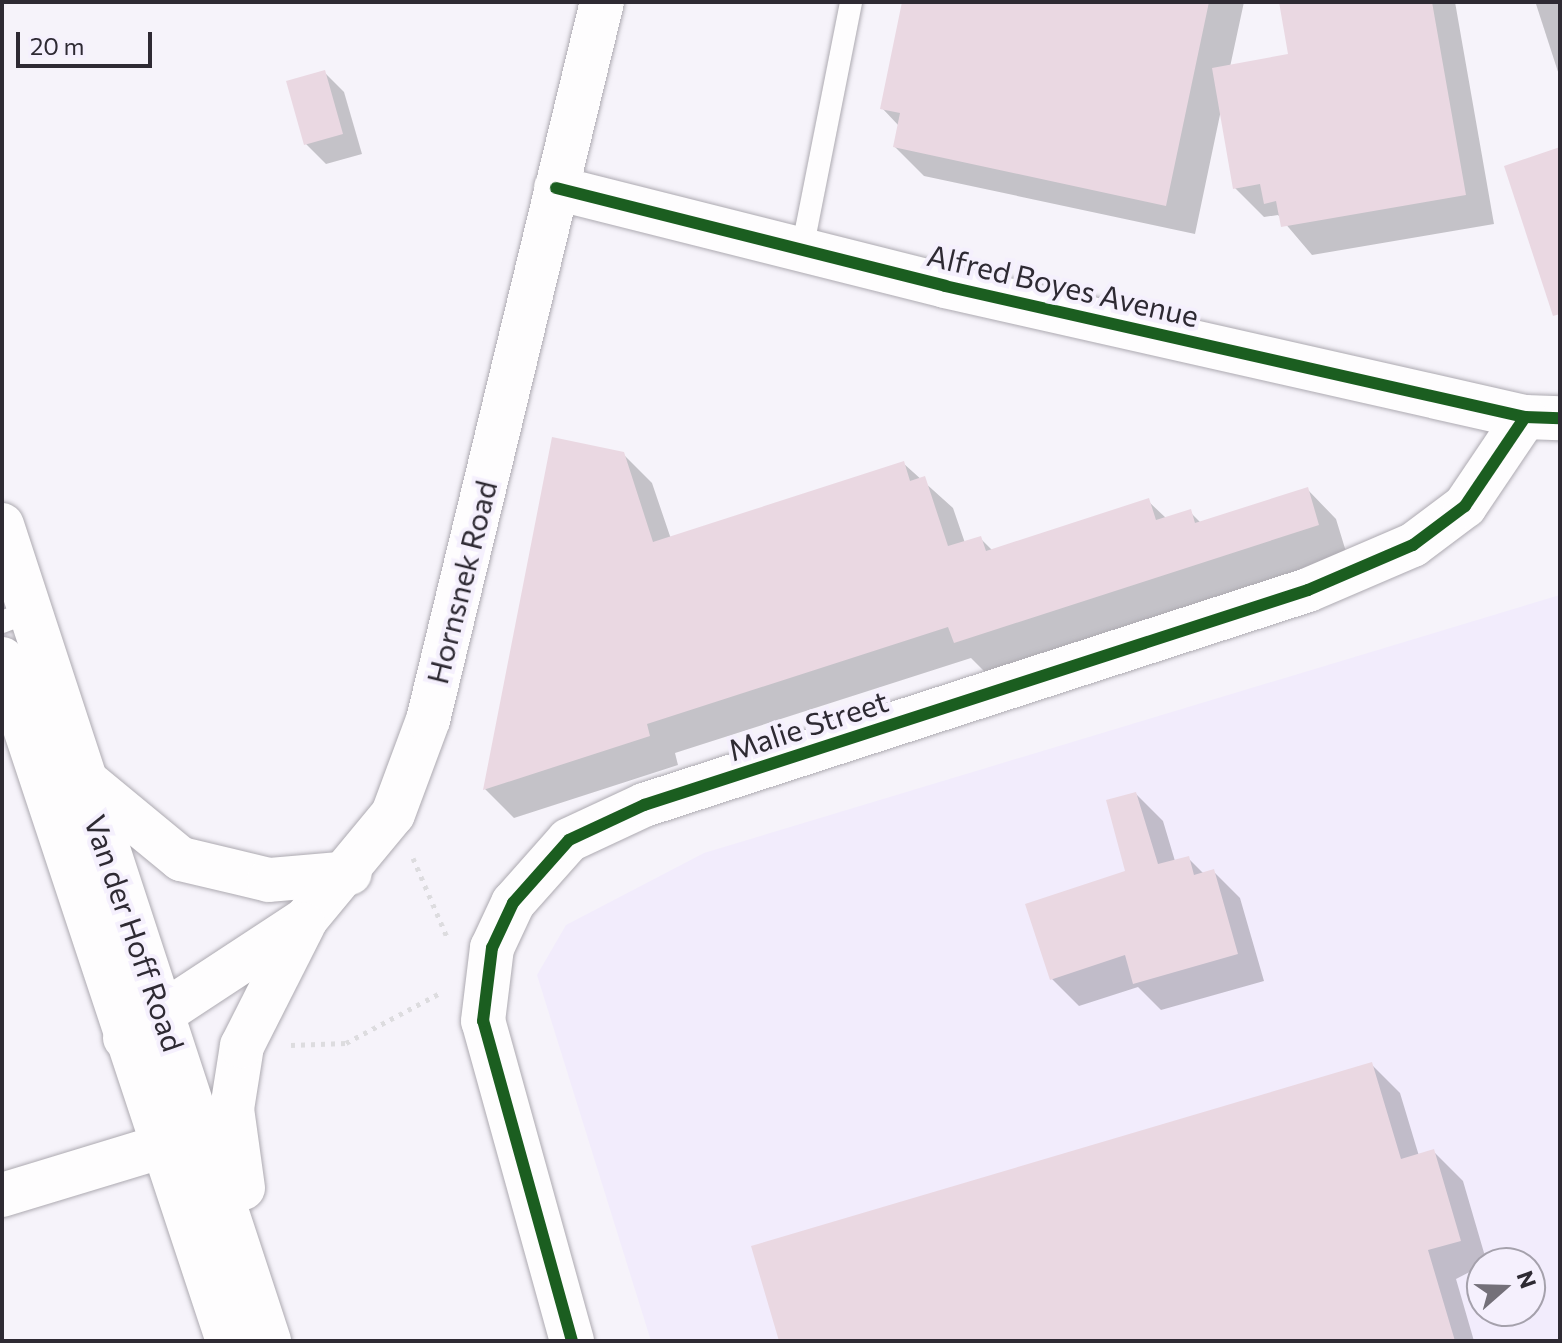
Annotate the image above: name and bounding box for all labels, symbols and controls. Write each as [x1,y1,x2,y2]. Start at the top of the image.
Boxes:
scale bar [20,16,156,66]
text: 20 m [30,31,84,60]
street label: Alfred Boyes Avenue [924,236,1202,334]
street label: Hornsnek Road [418,477,504,687]
street label: Malie Street [724,682,892,768]
street label: Van der Hoff Road [78,810,192,1056]
north arrow [1466,1247,1546,1327]
text: N [1512,1267,1543,1292]

